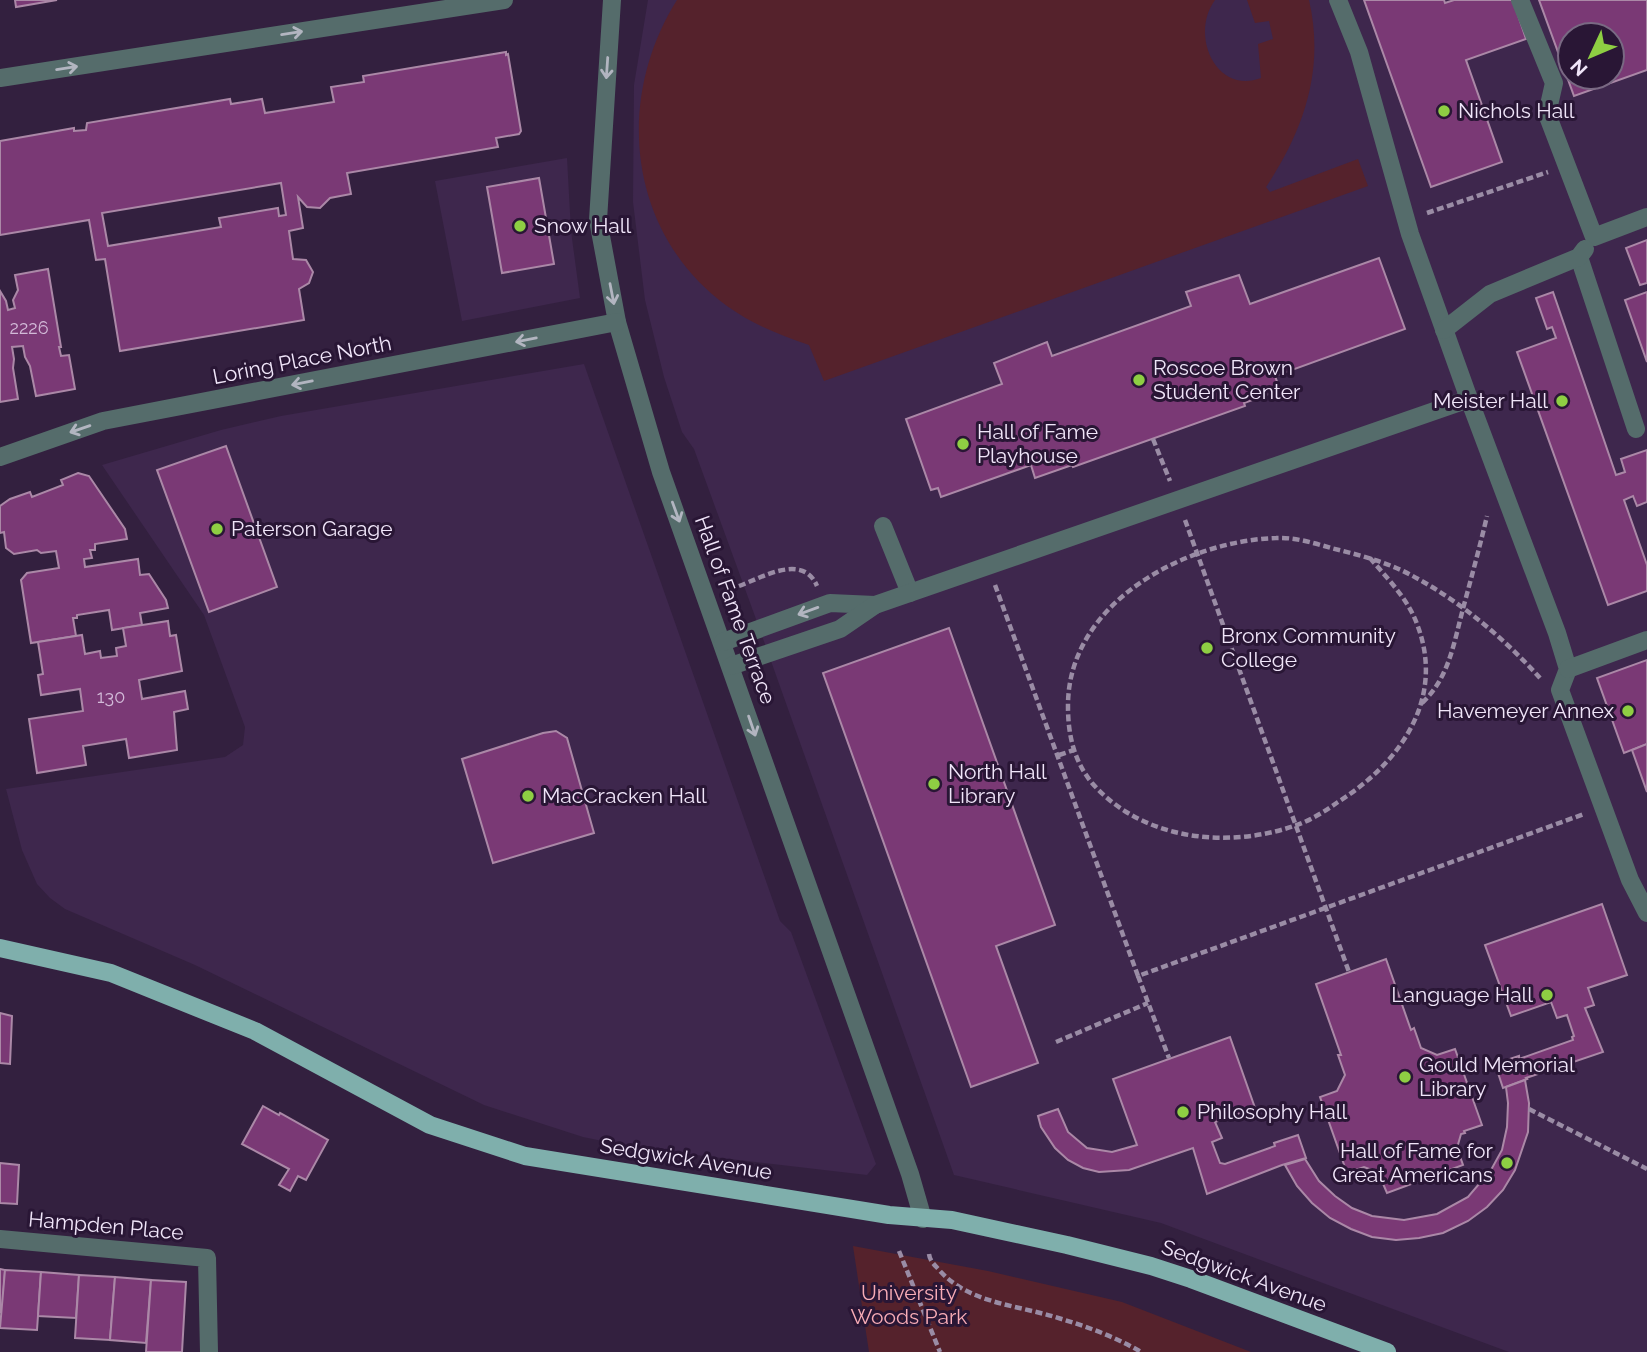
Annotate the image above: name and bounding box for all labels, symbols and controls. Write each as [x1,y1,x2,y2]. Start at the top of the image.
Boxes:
north arrow [1556,21,1626,91]
one-way arrow [280,26,303,39]
text: N [1566,55,1592,81]
one-way arrow [601,56,614,79]
one-way arrow [56,61,78,74]
place label: Nichols Hall [1458,98,1575,123]
marker: Nichols Hall [1436,103,1452,119]
place label: Snow Hall [534,213,631,238]
marker: Snow Hall [512,218,528,234]
one-way arrow [605,282,619,305]
house number: 2226 [10,317,49,338]
street label: Loring Place North [210,330,393,389]
one-way arrow [515,334,538,347]
place label: Roscoe Brown Student Center [1153,355,1301,404]
marker: Roscoe Brown Student Center [1131,372,1147,388]
one-way arrow [291,377,314,390]
place label: Meister Hall [1433,388,1548,413]
marker: Meister Hall [1554,393,1570,409]
place label: Hall of Fame Playhouse [977,419,1098,468]
one-way arrow [69,423,91,436]
marker: Hall of Fame Playhouse [955,436,971,452]
one-way arrow [671,501,683,523]
street label: Hall of Fame Terrace [690,512,781,707]
place label: Paterson Garage [231,516,393,541]
marker: Paterson Garage [209,521,225,537]
one-way arrow [798,605,820,618]
place label: Bronx Community College [1221,623,1396,672]
marker: Bronx Community College [1199,640,1215,656]
house number: 130 [97,686,125,707]
place label: Havemeyer Annex [1437,698,1614,723]
marker: Havemeyer Annex [1620,703,1636,719]
one-way arrow [747,715,759,737]
place label: North Hall Library [948,759,1047,808]
marker: North Hall Library [926,776,942,792]
place label: MacCracken Hall [542,783,707,808]
marker: MacCracken Hall [520,788,536,804]
place label: Language Hall [1391,982,1533,1007]
marker: Language Hall [1539,987,1555,1003]
place label: Gould Memorial Library [1419,1052,1575,1101]
marker: Gould Memorial Library [1397,1069,1413,1085]
place label: Philosophy Hall [1197,1099,1347,1124]
marker: Philosophy Hall [1175,1104,1191,1120]
street label: Sedgwick Avenue [598,1133,774,1184]
place label: Hall of Fame for Great Americans [1332,1138,1494,1187]
marker: Hall of Fame for Great Americans [1499,1155,1515,1171]
street label: Hampden Place [27,1206,185,1245]
street label: Sedgwick Avenue [1158,1234,1330,1317]
park label: University Woods Park [850,1280,968,1329]

